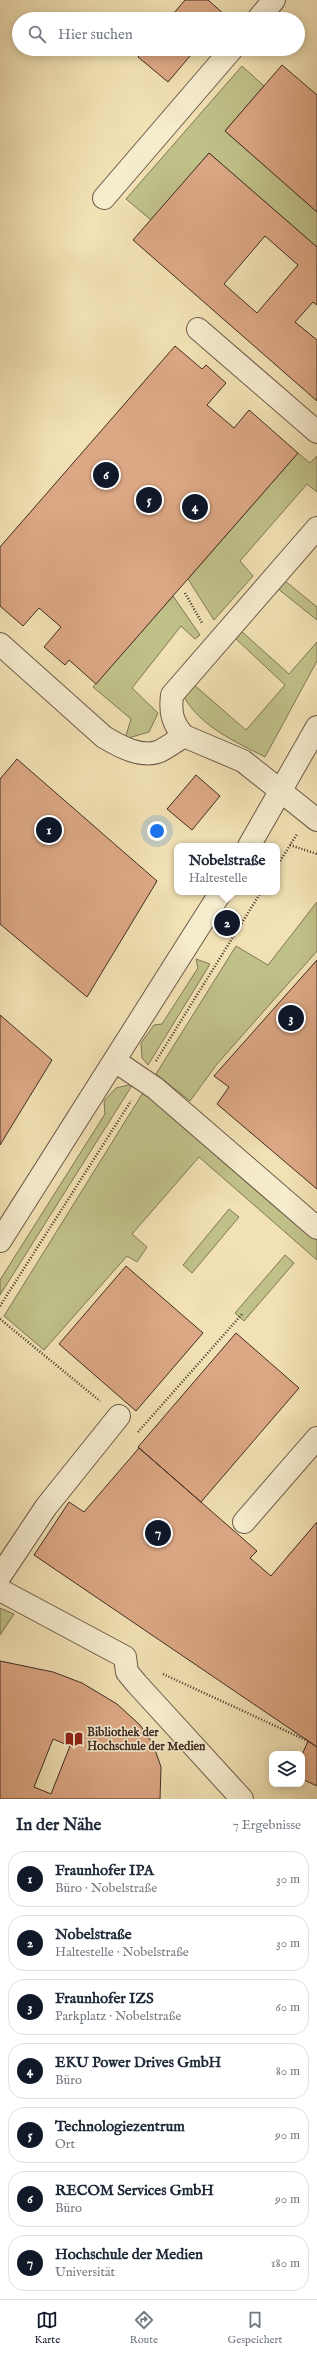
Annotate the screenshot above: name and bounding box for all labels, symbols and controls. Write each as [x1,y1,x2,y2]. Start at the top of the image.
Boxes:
search box [12,12,305,56]
icon: search [26,23,48,45]
text: Hier suchen [58,25,133,44]
pin: 6 [93,460,119,490]
pin: 5 [136,485,162,515]
pin: 4 [182,492,208,522]
pin: 1 [36,815,62,845]
your location [147,821,167,841]
popup [174,843,280,895]
text: Nobelstraße [189,851,265,870]
text: Haltestelle [189,870,247,887]
pin: 2 [214,908,240,938]
pin: 3 [278,1003,304,1033]
pin: 7 [145,1518,171,1548]
place label: Bibliothek der Hochschule der Medien [87,1725,206,1754]
library icon: Bibliothek der Hochschule der Medien [64,1729,84,1749]
map controls [269,1751,305,1787]
button: layers [269,1751,305,1787]
text: In der Nähe [16,1815,101,1836]
text: 7 Ergebnisse [233,1817,301,1834]
text: Fraunhofer IPA [55,1861,154,1880]
text: 1 [28,1871,32,1888]
text: 30 m [276,1871,300,1888]
text: Büro · Nobelstraße [55,1880,157,1897]
text: Nobelstraße [55,1925,132,1944]
text: 2 [27,1935,33,1952]
text: 30 m [276,1935,300,1952]
text: Haltestelle · Nobelstraße [55,1944,189,1961]
text: Fraunhofer IZS [55,1989,154,2008]
text: 3 [28,1999,32,2016]
text: 60 m [275,1999,300,2016]
text: Parkplatz · Nobelstraße [55,2008,181,2025]
text: EKU Power Drives GmbH [55,2053,221,2072]
text: 4 [27,2063,33,2080]
text: 80 m [276,2063,300,2080]
text: Büro [55,2072,82,2089]
text: Technologiezentrum [55,2117,185,2136]
text: 5 [28,2127,32,2144]
text: 90 m [275,2127,300,2144]
text: Ort [55,2136,75,2153]
text: RECOM Services GmbH [55,2181,214,2200]
text: 6 [27,2191,33,2208]
text: 90 m [275,2191,300,2208]
text: Büro [55,2200,82,2217]
text: Hochschule der Medien [55,2245,203,2264]
text: 7 [27,2255,33,2272]
text: 180 m [271,2255,300,2272]
text: Universität [55,2264,115,2281]
tab: Karte [35,2309,60,2347]
tab: Route [129,2309,158,2347]
tab: Gespeichert [227,2309,282,2347]

